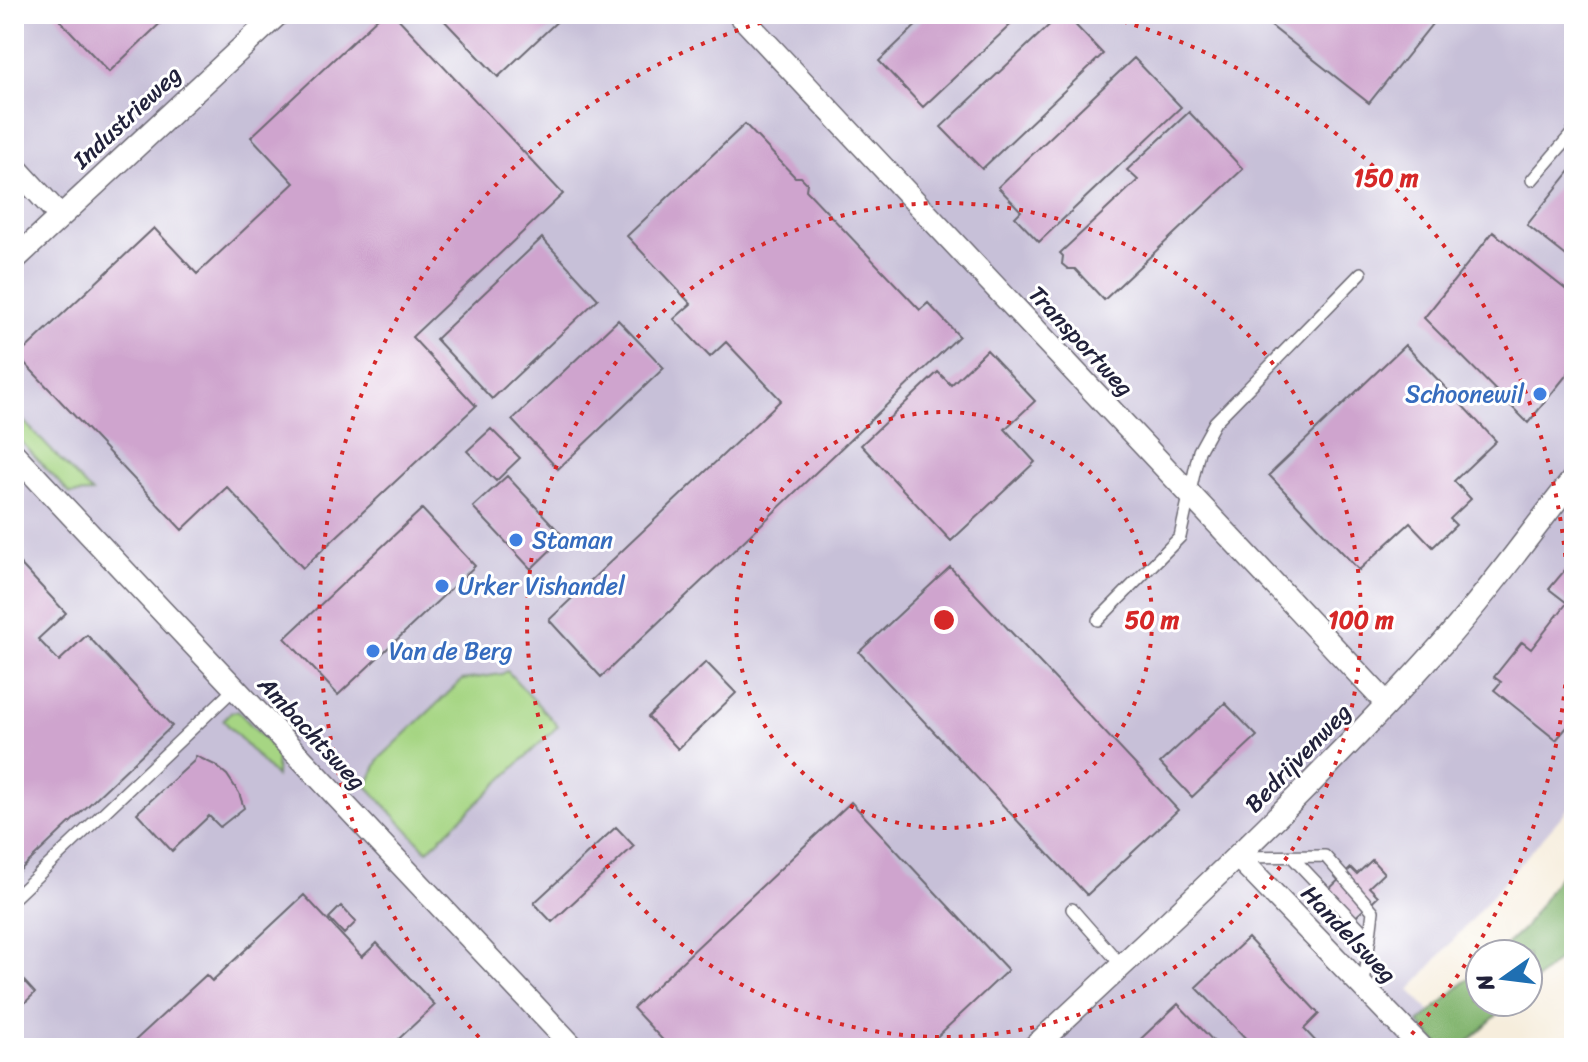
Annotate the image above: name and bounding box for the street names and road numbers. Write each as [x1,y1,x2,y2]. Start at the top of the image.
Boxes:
street label: Industrieweg [62,55,192,180]
street label: Transportweg [1018,275,1144,407]
street label: Ambachtsweg [247,665,377,800]
street label: Bedrijvenweg [1234,693,1362,823]
street label: Handelsweg [1290,874,1408,994]

